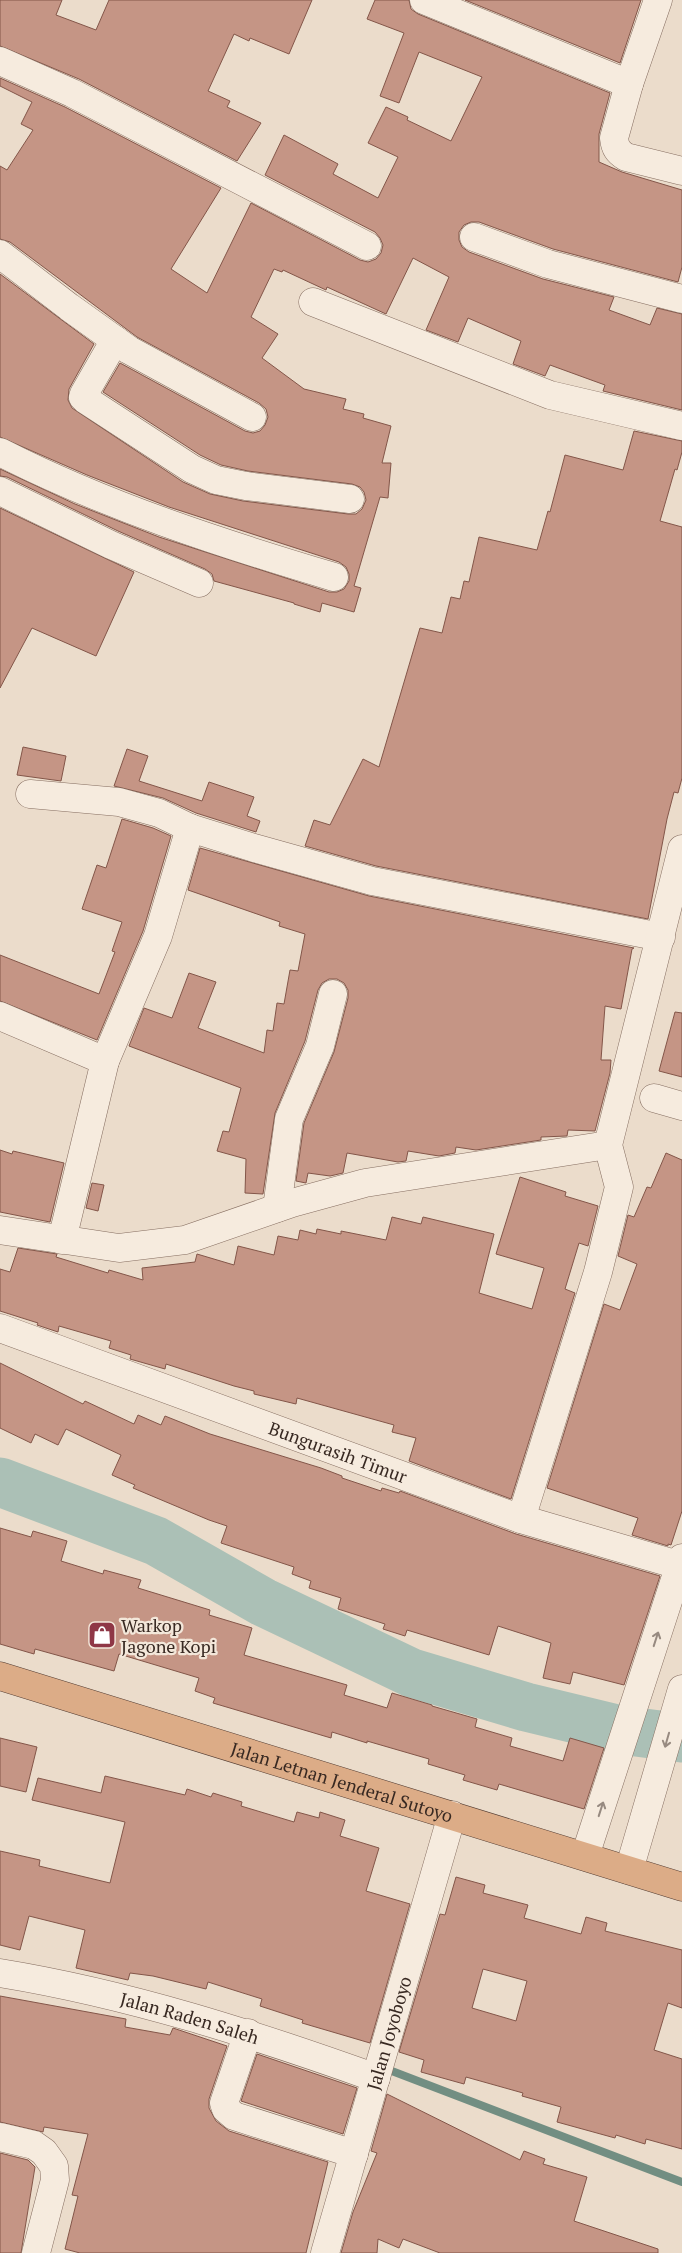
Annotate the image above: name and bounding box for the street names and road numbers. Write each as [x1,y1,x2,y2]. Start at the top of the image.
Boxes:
street label: Bungurasih Timur [266,1416,411,1488]
street label: Jalan Letnan Jenderal Sutoyo [228,1736,456,1827]
street label: Jalan Joyoboyo [361,1973,417,2093]
street label: Jalan Raden Saleh [118,1986,262,2049]

